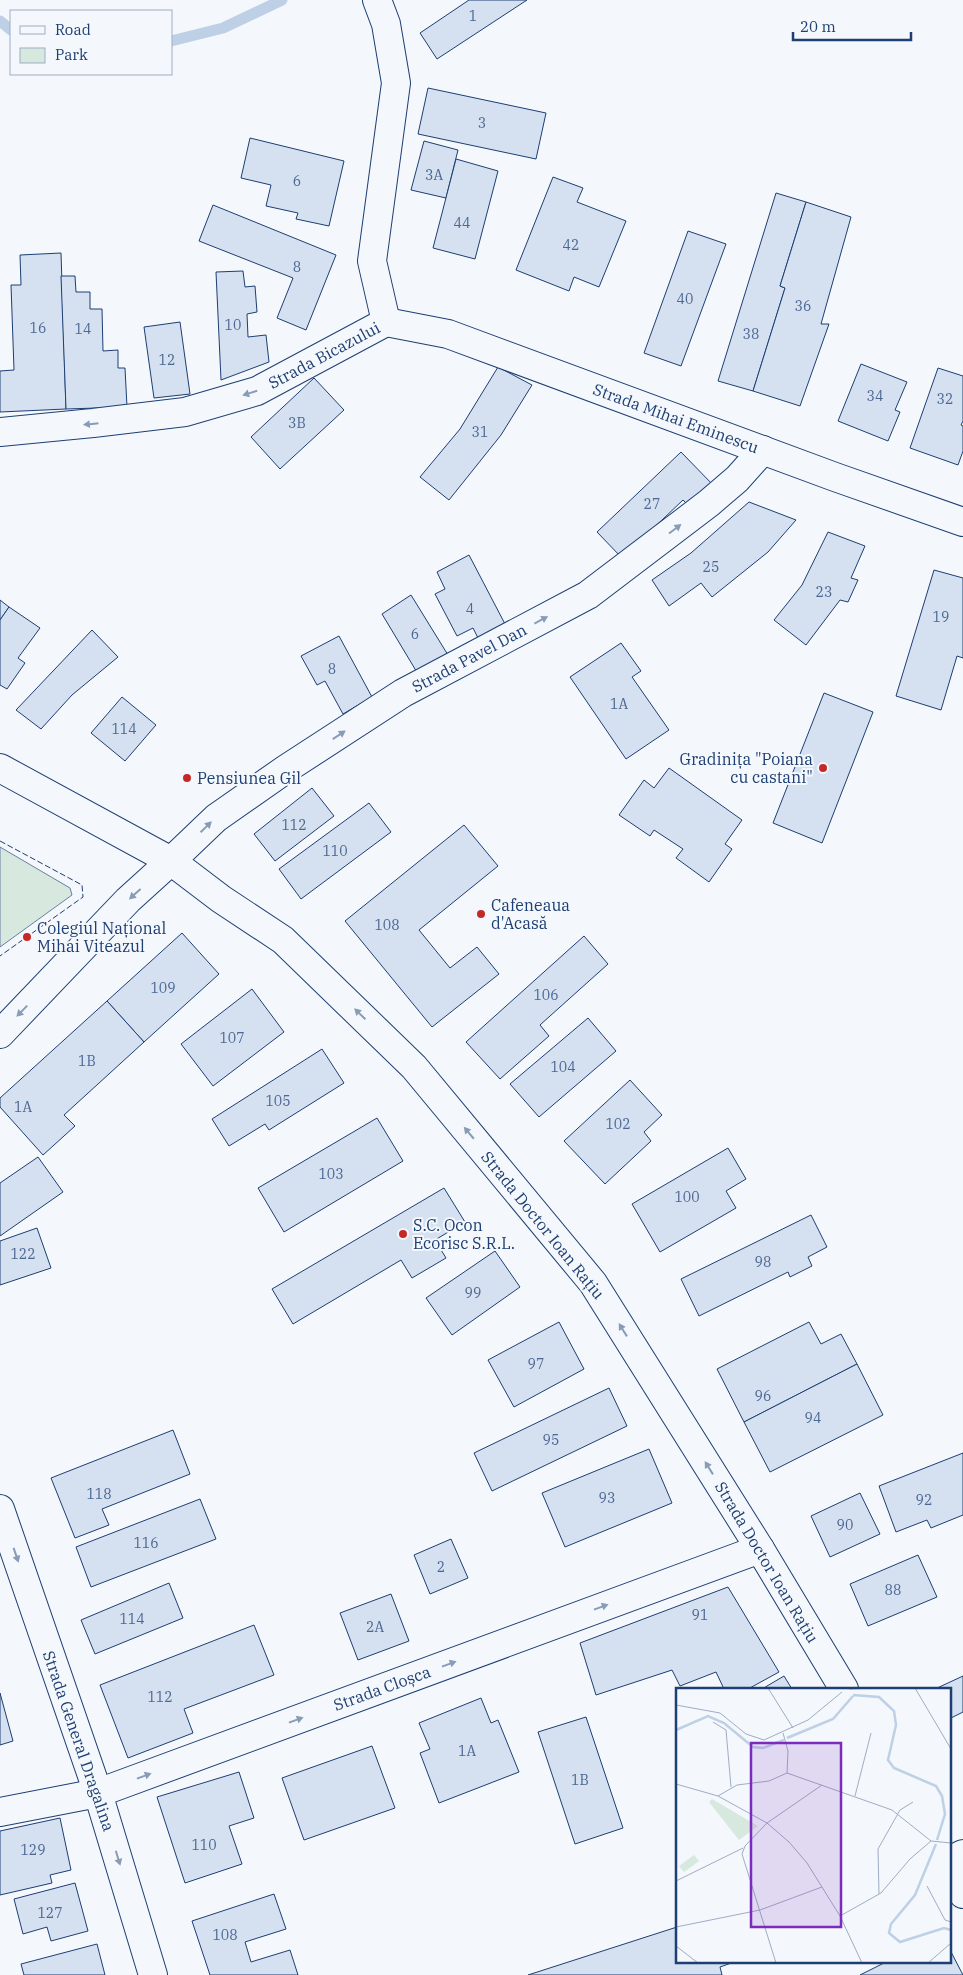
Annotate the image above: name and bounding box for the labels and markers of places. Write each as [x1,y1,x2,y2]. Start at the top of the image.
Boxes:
place label: Gradinița "Poiana cu castani" [679,749,813,787]
marker: Gradinița "Poiana cu castani" [817,762,829,774]
place label: Pensiunea Gil [197,768,301,788]
marker: Pensiunea Gil [181,772,193,784]
place label: Cafeneaua d'Acasă [491,895,570,933]
marker: Cafeneaua d'Acasă [475,908,487,920]
place label: Colegiul Național Mihai Viteazul [37,918,166,956]
marker: Colegiul Național Mihai Viteazul [21,931,33,943]
place label: S.C. Ocon Ecorisc S.R.L. [413,1215,515,1253]
marker: S.C. Ocon Ecorisc S.R.L. [397,1228,409,1240]

